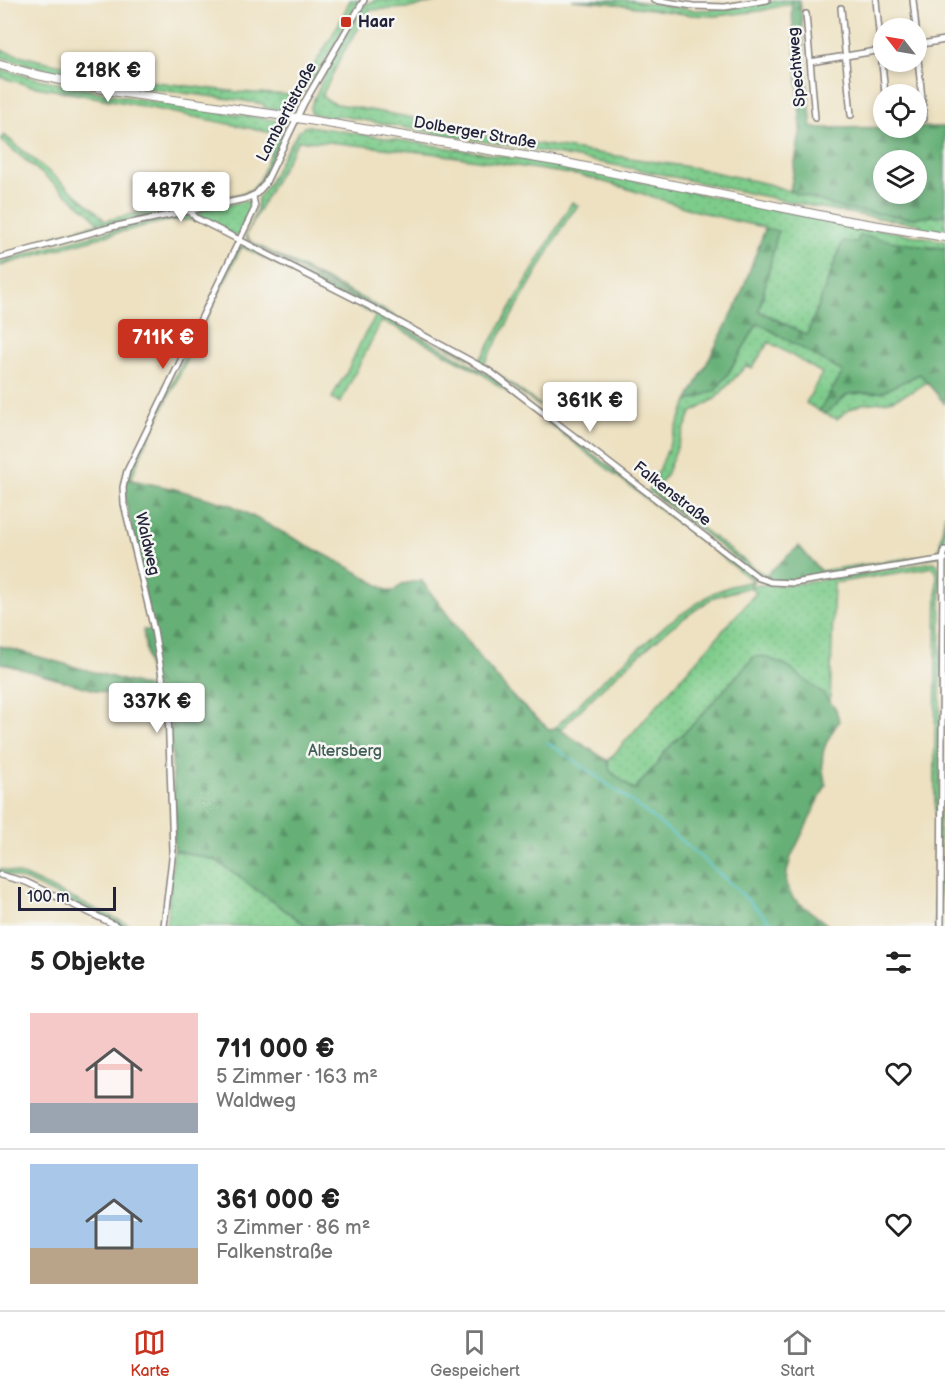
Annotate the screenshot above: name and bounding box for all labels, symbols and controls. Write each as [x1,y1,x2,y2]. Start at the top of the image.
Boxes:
place label: Haar [358,13,395,32]
marker: Haar [339,15,353,29]
north arrow [873,18,927,72]
map controls [873,18,927,204]
street label: Spechtweg [784,26,810,108]
pin: 218K € [59,52,157,103]
text: 218K € [75,59,141,83]
street label: Lambertistraße [253,59,321,165]
button: locate [873,84,927,138]
street label: Dolberger Straße [412,113,538,153]
button: layers [873,150,927,204]
pin: 487K € [132,172,230,223]
text: 487K € [147,179,215,203]
pin: 711K € [114,319,212,370]
text: 711K € [132,326,194,350]
pin: 361K € [541,382,639,433]
text: 361K € [557,389,623,413]
street label: Falkenstraße [629,458,715,531]
street label: Waldweg [131,511,163,577]
pin: 337K € [108,683,206,734]
text: 337K € [123,690,191,714]
park label: Altersberg [308,742,382,761]
scale bar [18,884,116,912]
text: 100 m [27,888,70,907]
icon: filters [882,946,915,979]
text: 5 Objekte [30,947,145,978]
text: 711 000 € [216,1034,334,1065]
icon: home [78,1037,150,1109]
icon: heart [882,1057,915,1090]
text: 5 Zimmer · 163 m² [216,1065,378,1089]
text: Waldweg [216,1089,296,1113]
text: 361 000 € [216,1185,340,1216]
icon: home [78,1188,150,1260]
icon: heart [882,1208,915,1241]
text: 3 Zimmer · 86 m² [216,1216,370,1240]
text: Falkenstraße [216,1240,333,1264]
tab: Karte [130,1326,169,1381]
tab: Gespeichert [430,1326,520,1381]
tab: Start [781,1326,815,1381]

